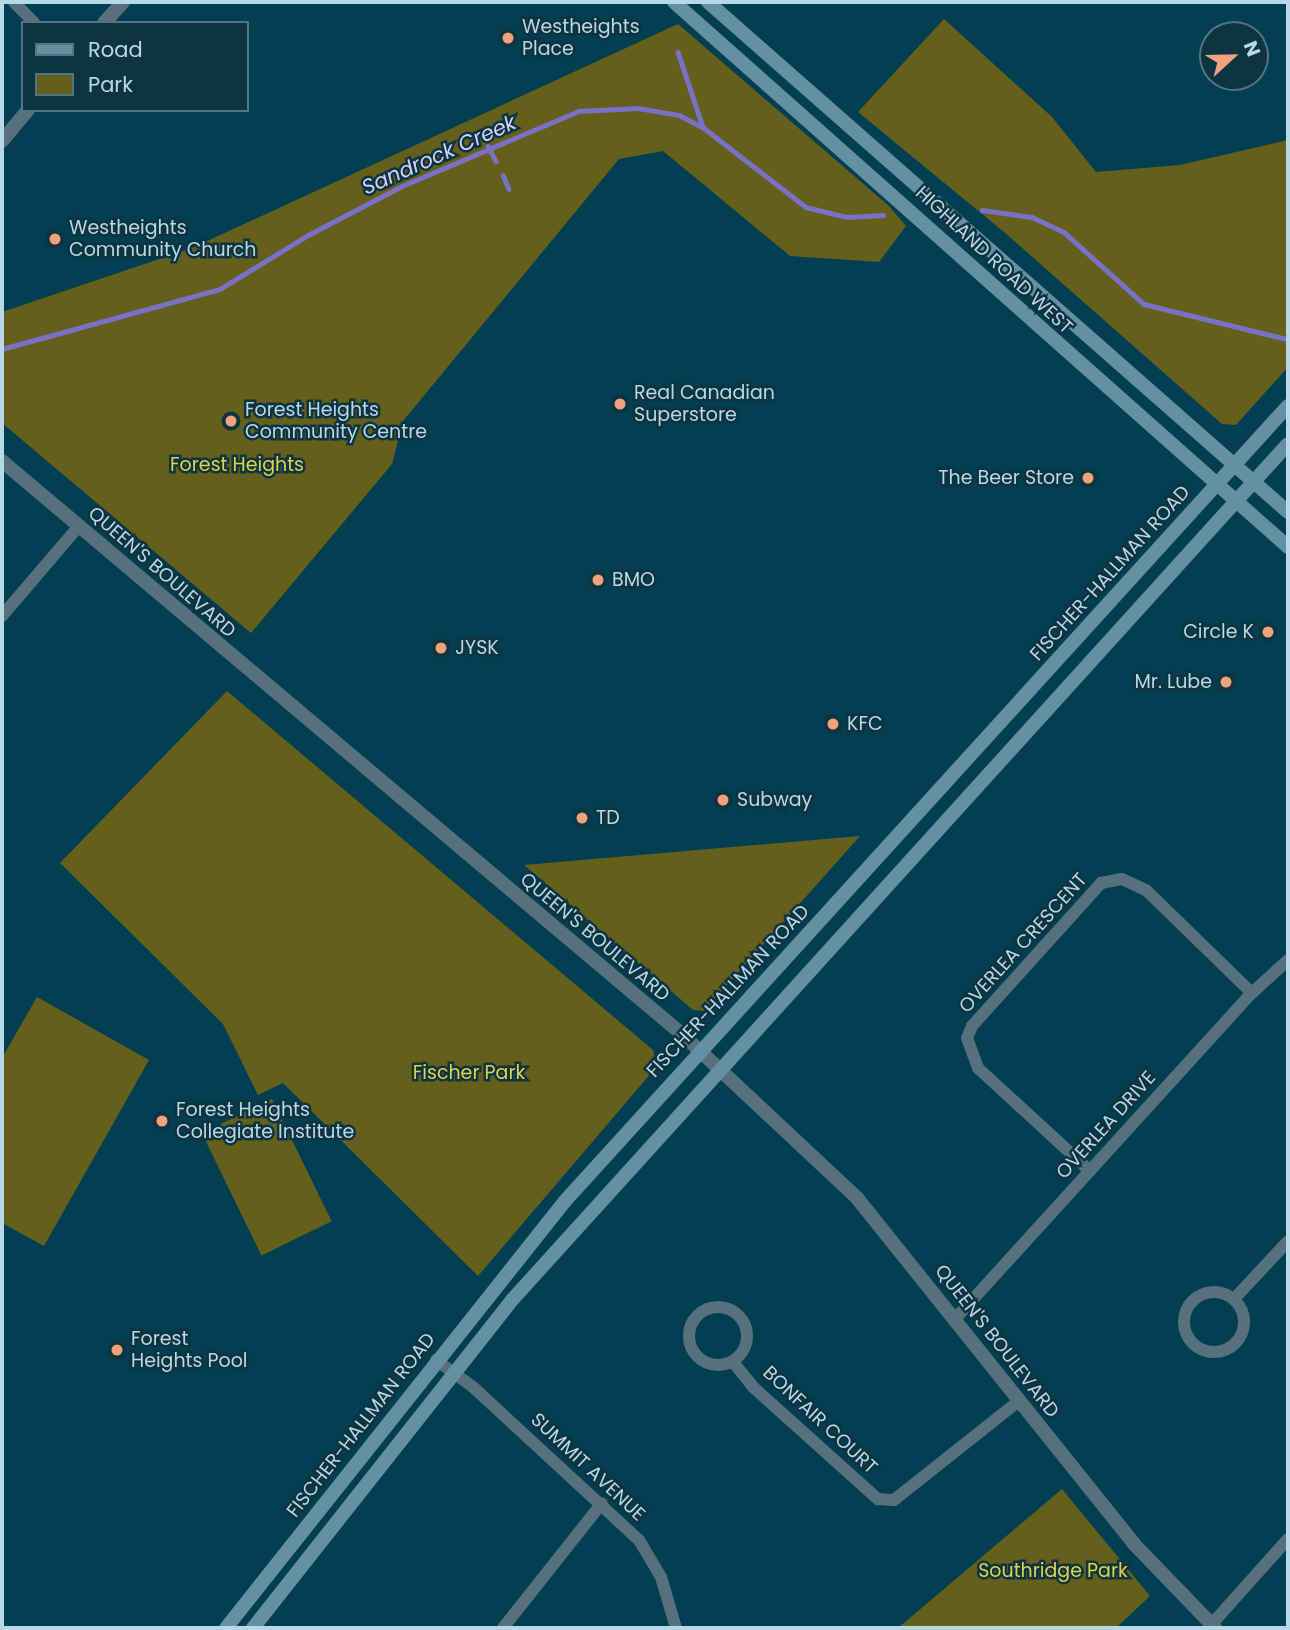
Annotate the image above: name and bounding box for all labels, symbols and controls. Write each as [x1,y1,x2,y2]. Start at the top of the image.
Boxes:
place label: Westheights Place [522,16,640,60]
legend [21,21,248,112]
north arrow [1199,21,1269,91]
marker: Westheights Place [500,30,516,46]
text: Road [88,35,143,64]
text: N [1237,37,1267,60]
text: Park [88,70,133,99]
water label: Sandrock Creek [358,110,520,200]
street label: HIGHLAND ROAD WEST [911,181,1077,339]
place label: Westheights Community Church [69,217,256,261]
marker: Westheights Community Church [47,231,63,247]
place label: Real Canadian Superstore [634,382,775,426]
marker: Real Canadian Superstore [612,396,628,412]
place label: Forest Heights Community Centre [245,399,427,443]
marker: Forest Heights Community Centre [223,413,239,429]
park label: Forest Heights [170,454,304,476]
place label: The Beer Store [938,467,1074,489]
marker: The Beer Store [1080,470,1096,486]
street label: FISCHER-HALLMAN ROAD [1025,481,1195,665]
street label: QUEEN'S BOULEVARD [84,502,240,642]
place label: BMO [612,569,655,591]
marker: BMO [590,572,606,588]
place label: Circle K [1183,621,1254,643]
marker: Circle K [1260,624,1276,640]
place label: JYSK [455,637,499,659]
marker: JYSK [433,640,449,656]
place label: Mr. Lube [1134,671,1212,693]
marker: Mr. Lube [1218,674,1234,690]
place label: KFC [847,713,883,735]
marker: KFC [825,716,841,732]
place label: Subway [737,789,812,811]
marker: Subway [715,792,731,808]
place label: TD [596,807,620,829]
marker: TD [574,810,590,826]
street label: QUEEN'S BOULEVARD [516,868,674,1006]
street label: OVERLEA CRESCENT [954,868,1092,1018]
street label: FISCHER-HALLMAN ROAD [642,900,814,1082]
park label: Fischer Park [413,1062,525,1084]
street label: OVERLEA DRIVE [1052,1066,1160,1184]
place label: Forest Heights Collegiate Institute [176,1099,354,1143]
marker: Forest Heights Collegiate Institute [154,1113,170,1129]
street label: QUEEN'S BOULEVARD [930,1260,1064,1422]
place label: Forest Heights Pool [131,1328,248,1372]
street label: FISCHER-HALLMAN ROAD [282,1328,440,1522]
marker: Forest Heights Pool [109,1342,125,1358]
street label: BONFAIR COURT [758,1361,882,1479]
street label: SUMMIT AVENUE [526,1408,650,1526]
park label: Southridge Park [978,1560,1128,1582]

